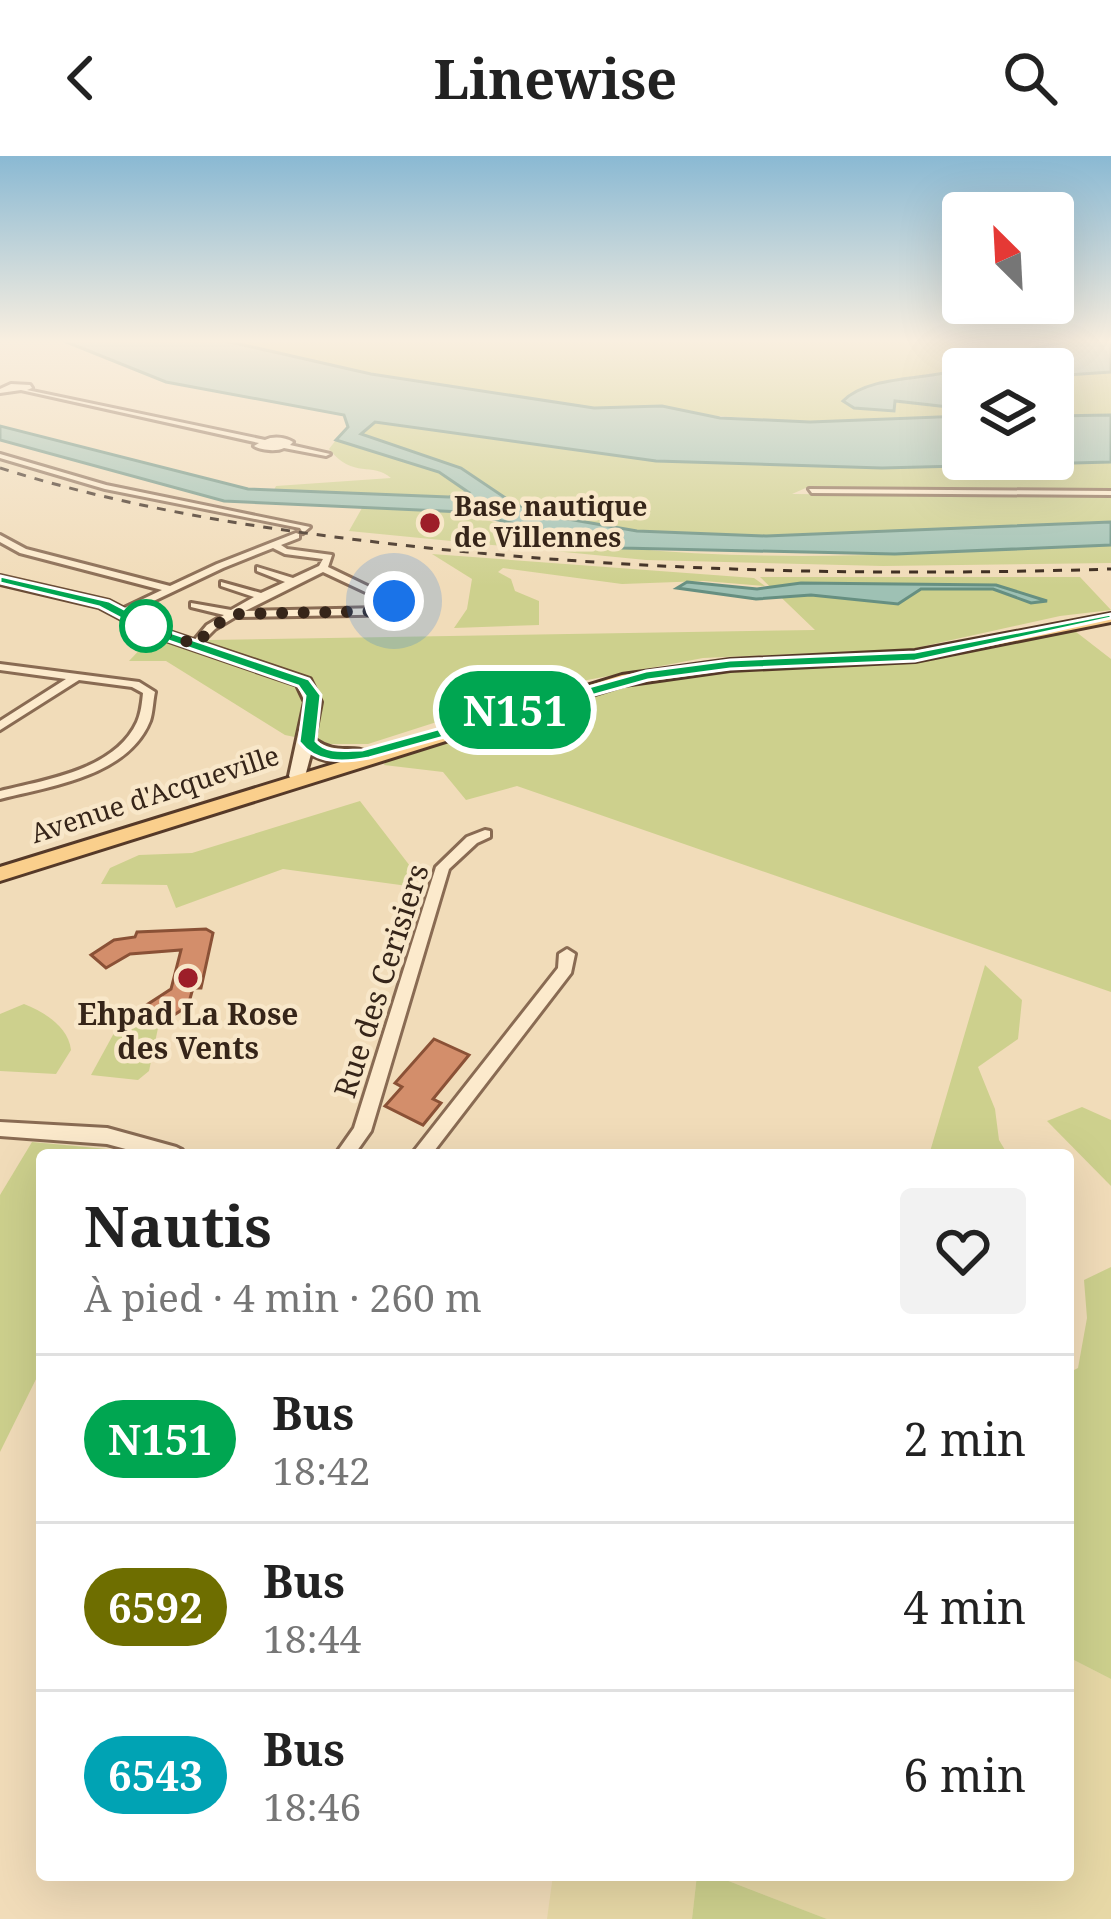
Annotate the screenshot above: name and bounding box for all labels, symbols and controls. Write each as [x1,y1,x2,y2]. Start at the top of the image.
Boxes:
text: Linewise [434,41,677,115]
icon: back [48,45,114,111]
icon: search [997,45,1063,111]
north arrow [942,192,1074,324]
map controls [942,192,1074,480]
button: layers [942,348,1074,480]
place label: Base nautique de Villennes [454,487,647,555]
marker: Base nautique de Villennes [417,510,443,536]
your location [364,571,424,631]
unlabelled marker [121,601,171,651]
line badge: N151 [431,671,599,749]
text: N151 [463,681,567,738]
street label: Avenue d'Acqueville [26,736,284,851]
street label: Rue des Cerisiers [323,858,438,1103]
marker: Ehpad La Rose des Vents [175,965,201,991]
place label: Ehpad La Rose des Vents [77,993,299,1068]
text: Nautis [84,1186,272,1264]
button: heart [900,1188,1026,1314]
text: À pied · 4 min · 260 m [84,1270,482,1323]
text: Bus [272,1382,354,1443]
text: 2 min [903,1408,1026,1469]
text: N151 [108,1410,212,1467]
text: 18:42 [272,1443,371,1496]
text: Bus [263,1550,345,1611]
text: 4 min [903,1576,1026,1637]
text: 6592 [108,1578,203,1635]
text: 18:44 [263,1611,361,1664]
text: Bus [263,1718,345,1779]
text: 6 min [903,1744,1026,1805]
text: 6543 [108,1746,203,1803]
text: 18:46 [263,1779,361,1832]

